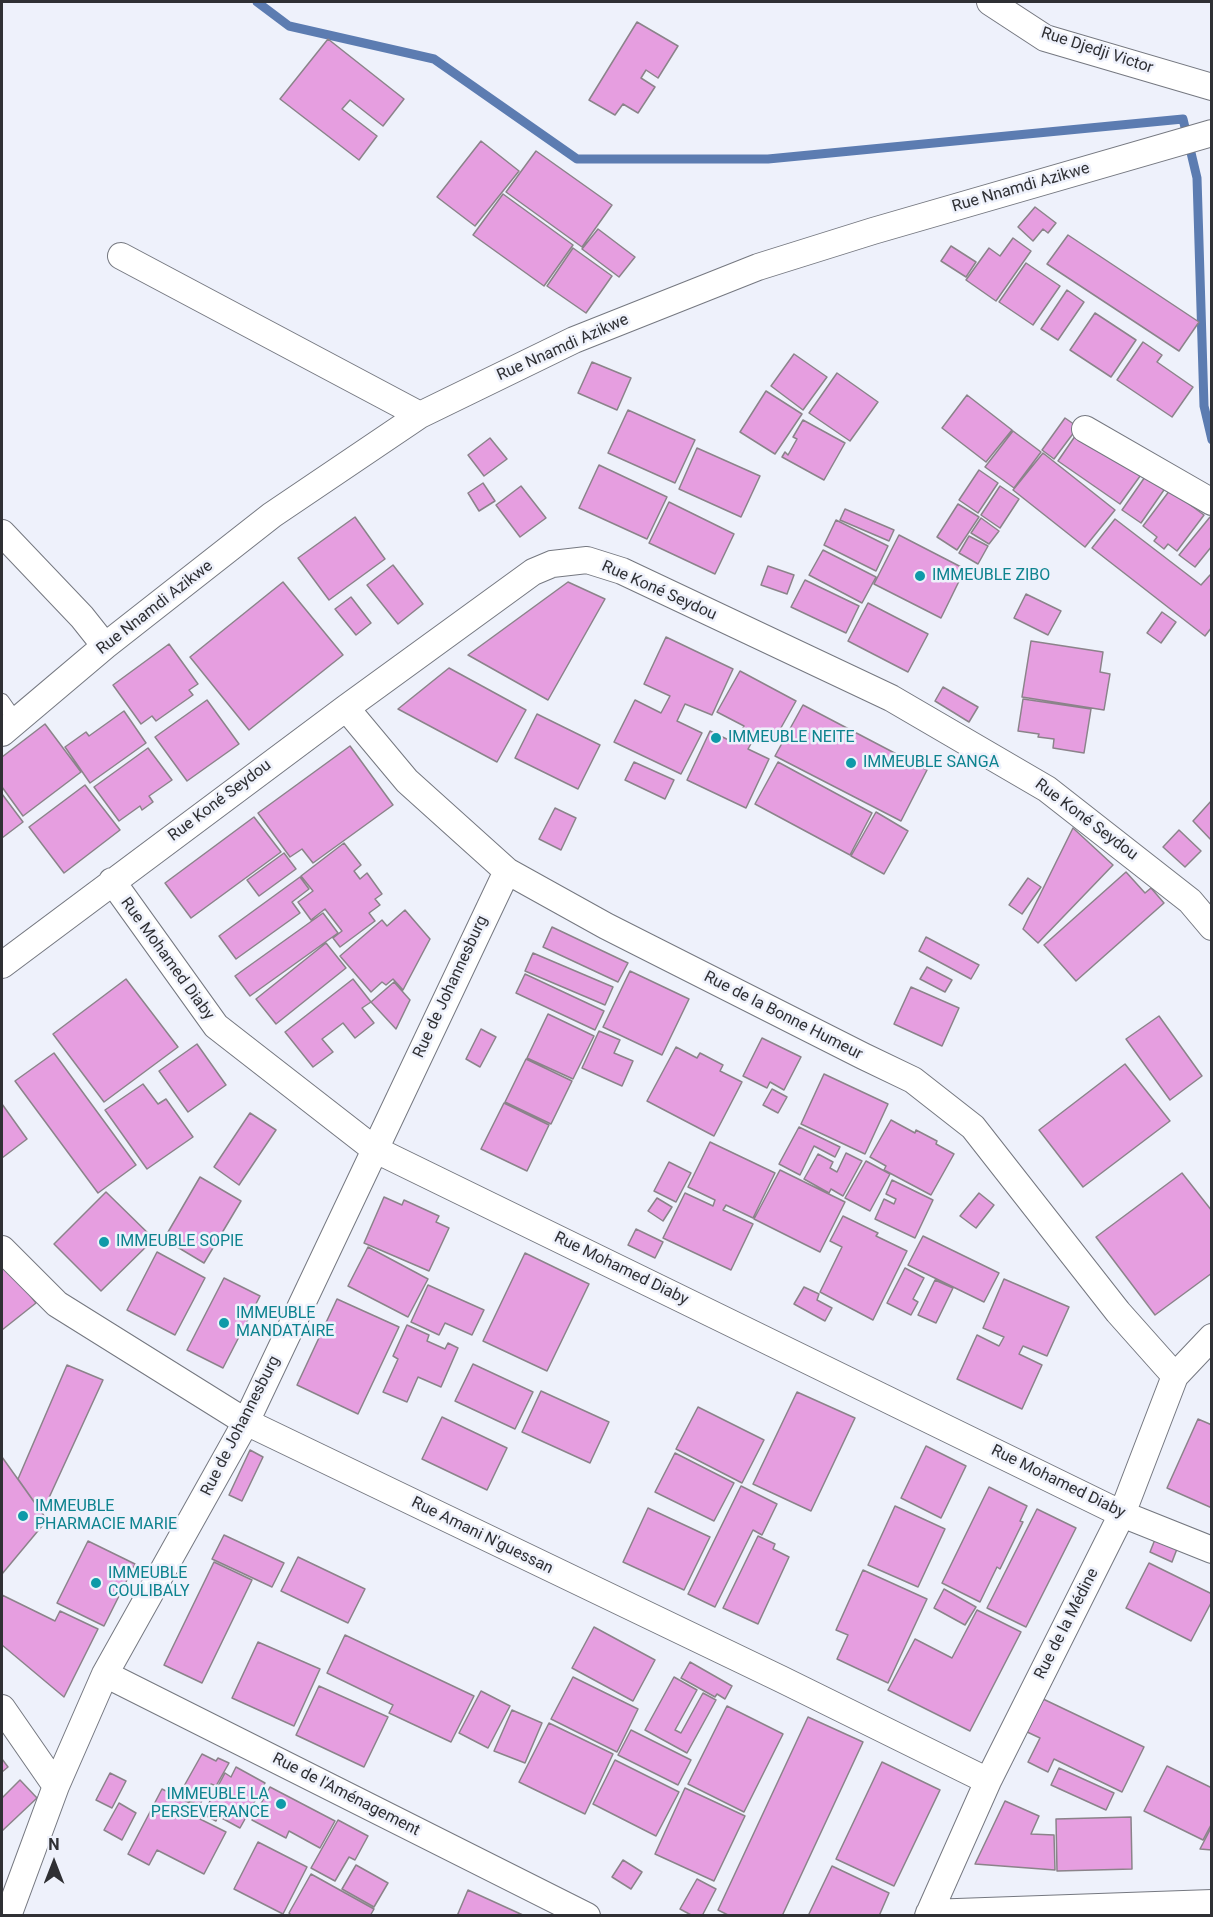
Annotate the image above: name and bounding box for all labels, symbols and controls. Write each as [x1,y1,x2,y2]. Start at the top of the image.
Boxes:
street label: Rue Djedji Victor [1039,24,1155,78]
street label: Rue Nnamdi Azikwe [950,159,1092,217]
street label: Rue Nnamdi Azikwe [494,310,632,386]
street label: Rue Nnamdi Azikwe [93,557,217,659]
street label: Rue Koné Seydou [599,557,719,625]
place label: IMMEUBLE ZIBO [932,566,1050,586]
marker: IMMEUBLE ZIBO [913,569,927,583]
place label: IMMEUBLE NEITE [728,728,855,748]
marker: IMMEUBLE NEITE [709,731,723,745]
place label: IMMEUBLE SANGA [863,753,999,773]
street label: Rue Koné Seydou [165,756,275,846]
marker: IMMEUBLE SANGA [844,756,858,770]
street label: Rue Koné Seydou [1031,775,1141,865]
street label: Rue Mohamed Diaby [116,894,218,1024]
street label: Rue de Johannesburg [410,913,492,1061]
street label: Rue de la Bonne Humeur [701,968,865,1064]
street label: Rue Mohamed Diaby [551,1228,691,1310]
place label: IMMEUBLE SOPIE [116,1232,243,1252]
marker: IMMEUBLE SOPIE [97,1235,111,1249]
place label: IMMEUBLE MANDATAIRE [236,1304,334,1342]
marker: IMMEUBLE MANDATAIRE [217,1316,231,1330]
street label: Rue de Johannesburg [197,1353,285,1499]
street label: Rue Mohamed Diaby [988,1441,1128,1523]
street label: Rue Amani N'guessan [408,1493,556,1579]
place label: IMMEUBLE PHARMACIE MARIE [35,1497,177,1535]
marker: IMMEUBLE PHARMACIE MARIE [16,1509,30,1523]
place label: IMMEUBLE COULIBALY [108,1564,190,1602]
street label: Rue de la Médine [1031,1565,1103,1683]
marker: IMMEUBLE COULIBALY [89,1576,103,1590]
street label: Rue de l'Aménagement [269,1749,423,1841]
place label: IMMEUBLE LA PERSEVERANCE [151,1785,269,1823]
marker: IMMEUBLE LA PERSEVERANCE [274,1797,288,1811]
north arrow [24,1833,84,1893]
text: N [48,1835,60,1854]

